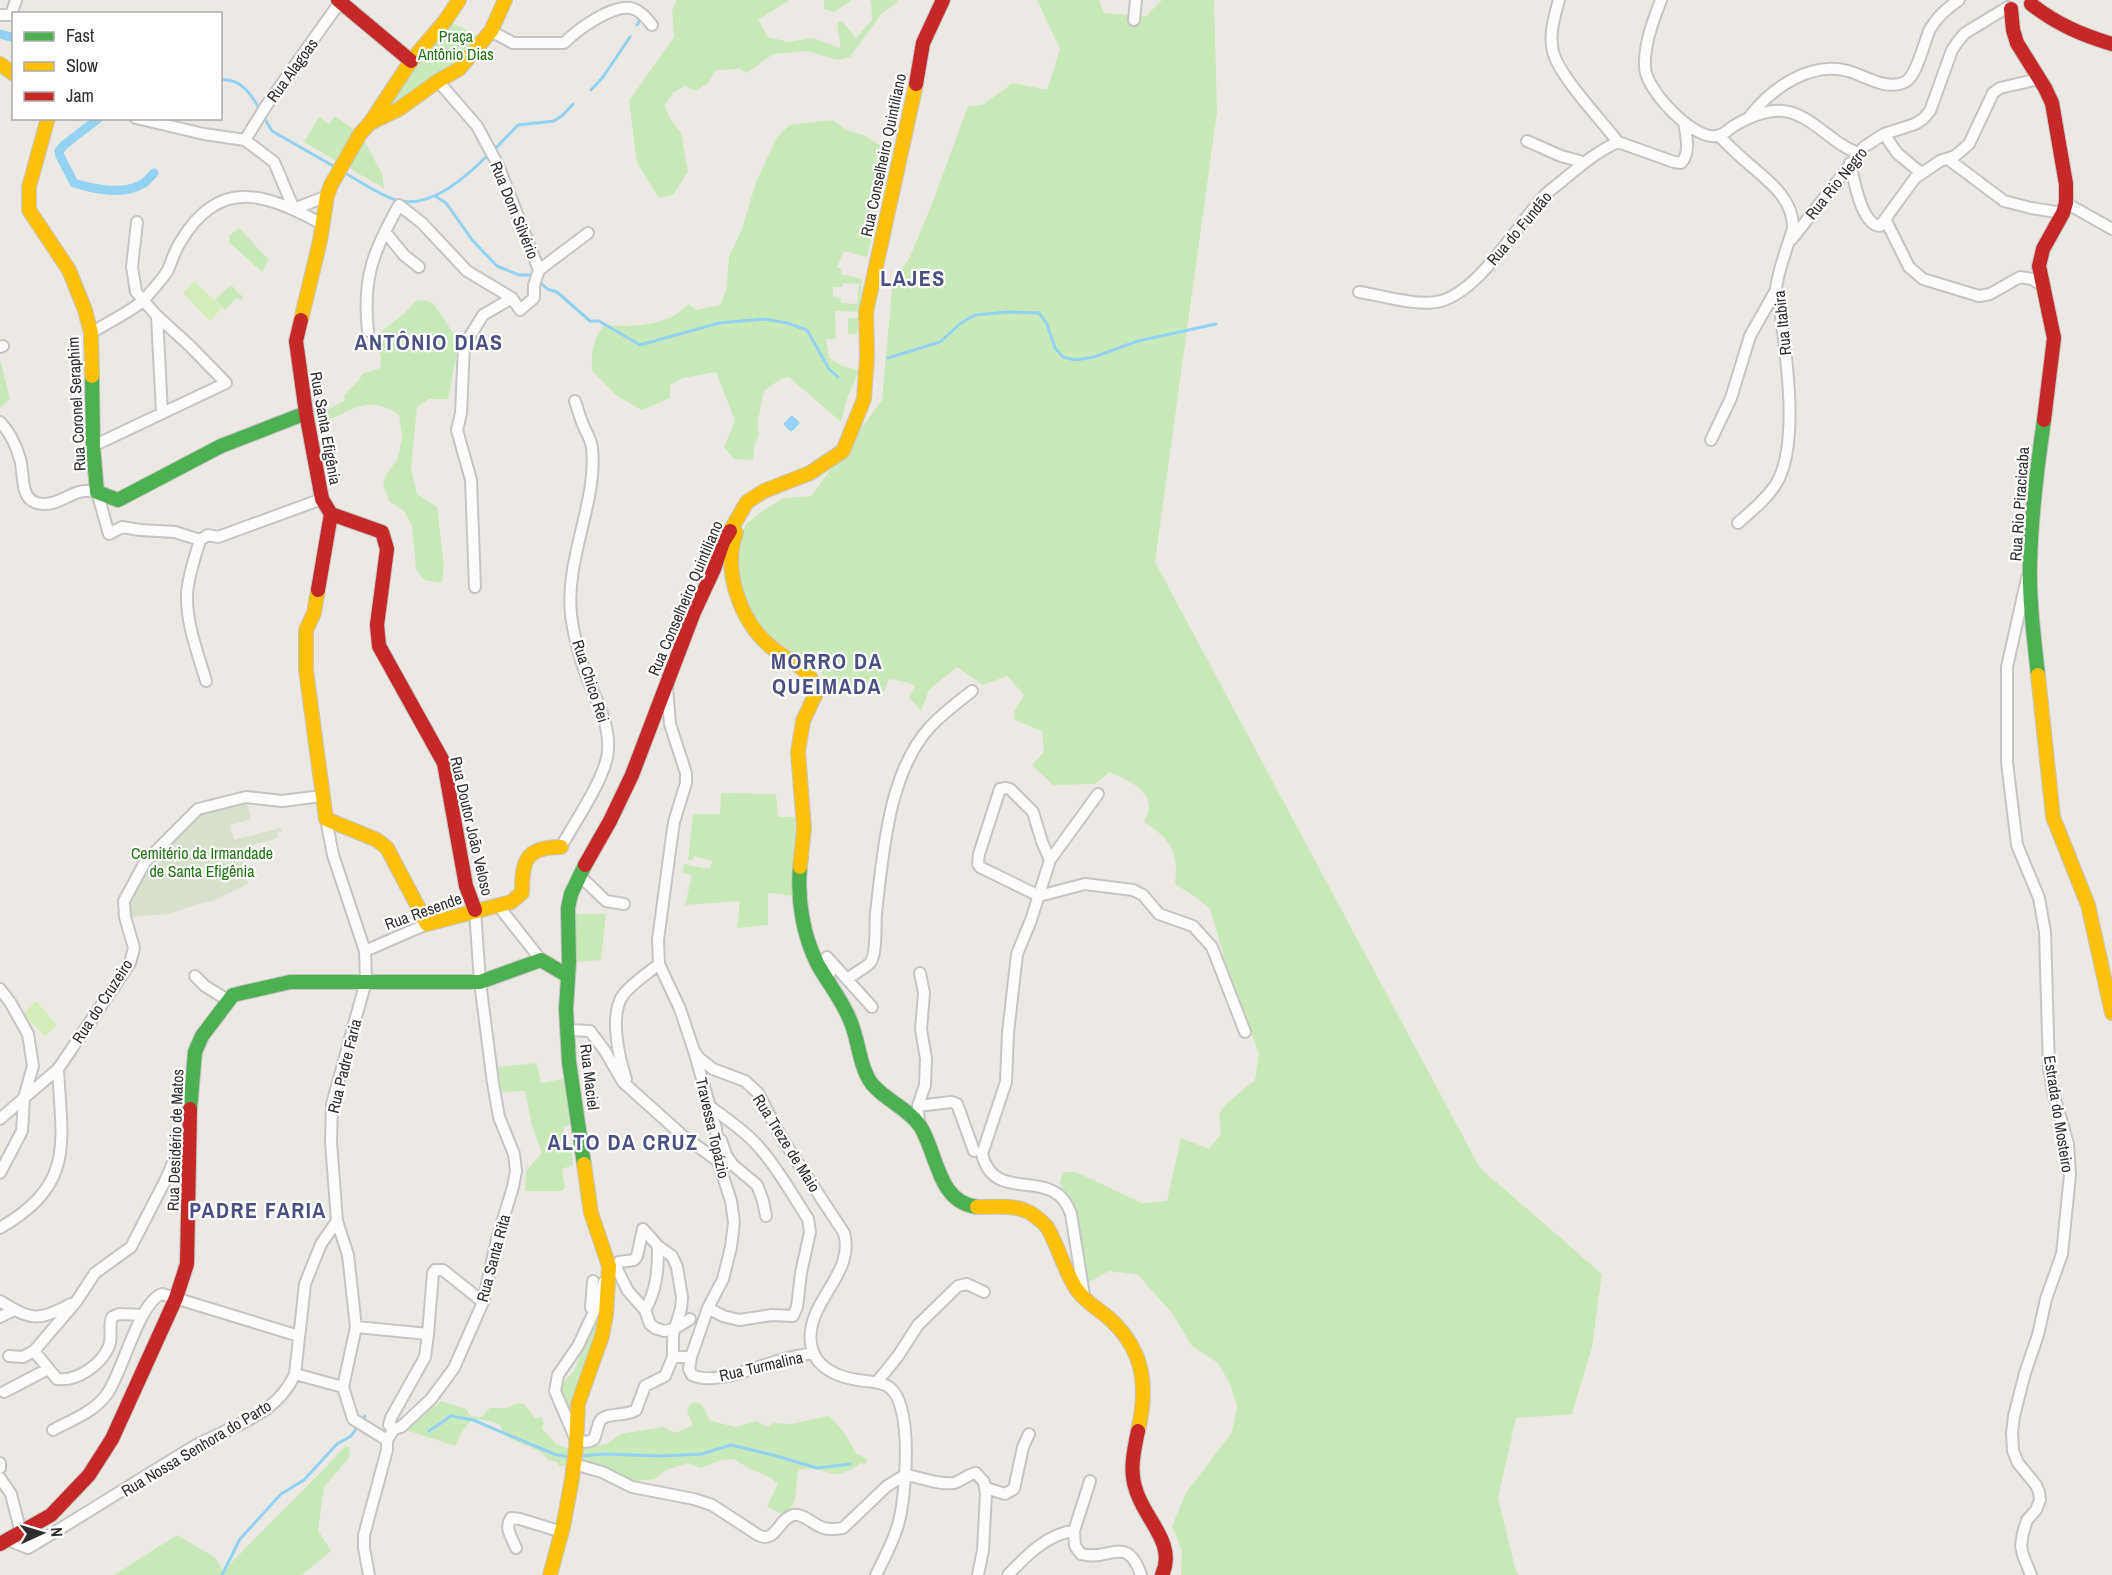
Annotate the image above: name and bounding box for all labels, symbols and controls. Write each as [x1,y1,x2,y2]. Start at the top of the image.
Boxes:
legend [12,12,222,120]
text: Fast [66,23,94,48]
park label: Praça Antônio Dias [417,25,494,65]
street label: Rua Alagoas [261,33,323,107]
text: Slow [66,53,98,78]
street label: Rua Conselheiro Quintiliano [855,71,911,239]
text: Jam [66,83,94,108]
street label: Rua Rio Negro [1800,142,1872,224]
street label: Rua Dom Silvério [485,158,545,262]
street label: Rua do Fundão [1482,186,1556,270]
district label: LAJES [880,263,946,293]
street label: Rua Itabira [1768,289,1796,356]
district label: ANTÔNIO DIAS [355,327,504,357]
street label: Rua Coronel Seraphim [62,336,90,472]
street label: Rua Santa Efigênia [305,370,347,487]
street label: Rua Rio Piracicaba [2004,445,2034,562]
street label: Rua Conselheiro Quintiliano [642,517,728,679]
street label: Rua Chico Rei [567,637,615,725]
district label: MORRO DA QUEIMADA [771,646,883,701]
street label: Rua Doutor João Veloso [445,754,499,898]
park label: Cemitério da Irmandade de Santa Efigênia [131,842,273,882]
street label: Rua Resende [382,887,464,935]
street label: Rua do Cruzeiro [67,955,137,1047]
street label: Rua Padre Faria [322,1016,366,1115]
street label: Rua Maciel [575,1043,605,1111]
street label: Estrada do Mosteiro [2039,1054,2079,1174]
street label: Rua Desidério de Matos [162,1069,188,1211]
street label: Travessa Topázio [691,1075,735,1181]
street label: Rua Treze de Maio [748,1090,826,1196]
district label: ALTO DA CRUZ [548,1127,699,1157]
district label: PADRE FARIA [189,1195,327,1225]
street label: Rua Santa Rita [471,1211,515,1304]
street label: Rua Turmalina [717,1346,806,1386]
street label: Rua Nossa Senhora do Parto [117,1394,275,1502]
north arrow [12,1503,72,1563]
text: N [46,1526,68,1537]

